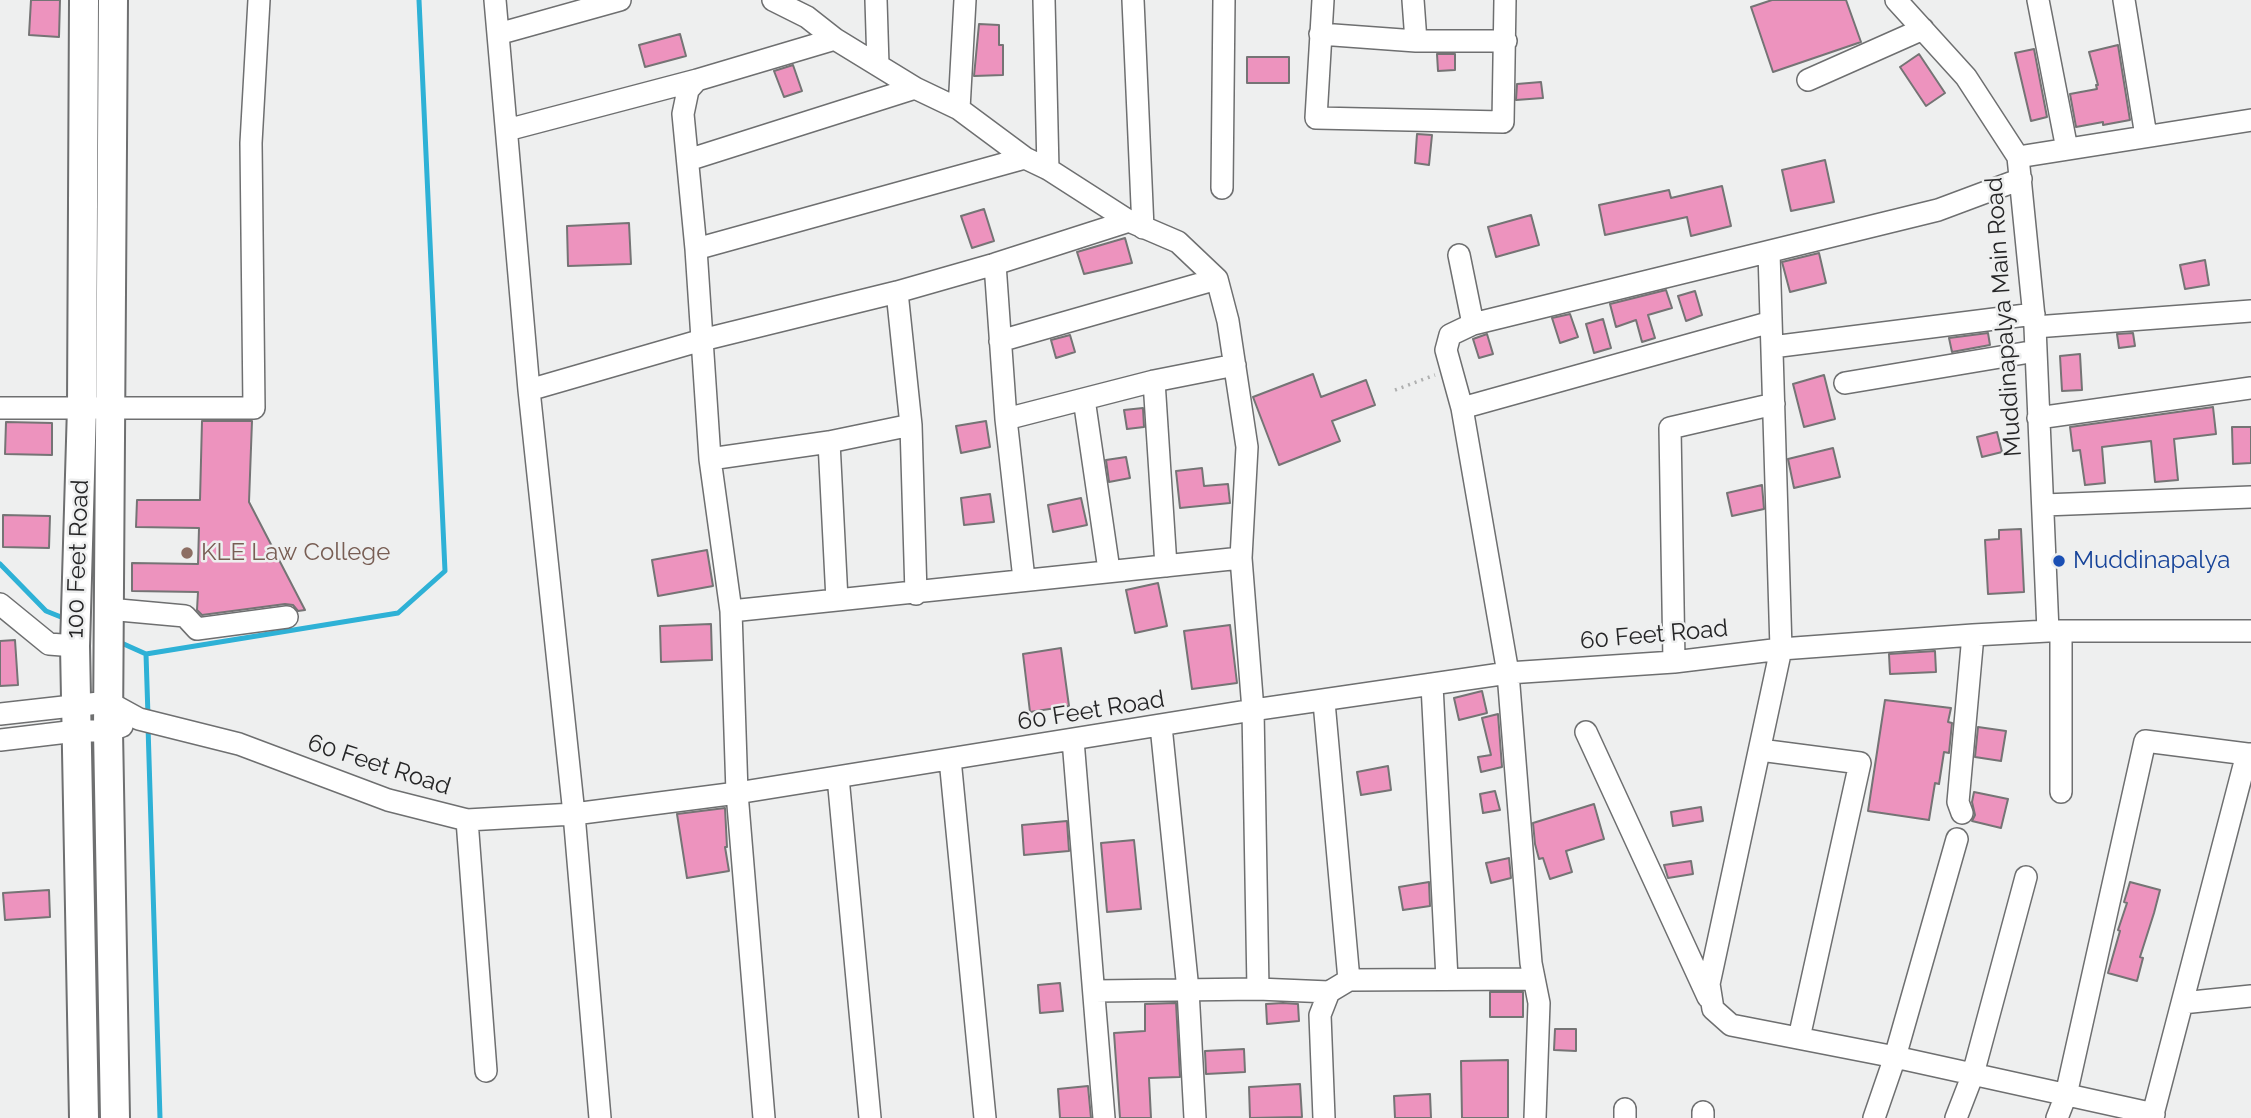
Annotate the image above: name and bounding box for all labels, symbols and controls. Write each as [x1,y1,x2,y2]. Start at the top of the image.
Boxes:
street label: Muddinapalya Main Road [1980,176,2028,458]
street label: 100 Feet Road [61,479,95,639]
place label: KLE Law College [201,539,390,567]
marker: KLE Law College [179,545,195,561]
place label: Muddinapalya [2073,547,2230,575]
marker: Muddinapalya [2051,553,2067,569]
street label: 60 Feet Road [1579,614,1729,656]
street label: 60 Feet Road [1015,685,1167,737]
street label: 60 Feet Road [304,728,454,802]

